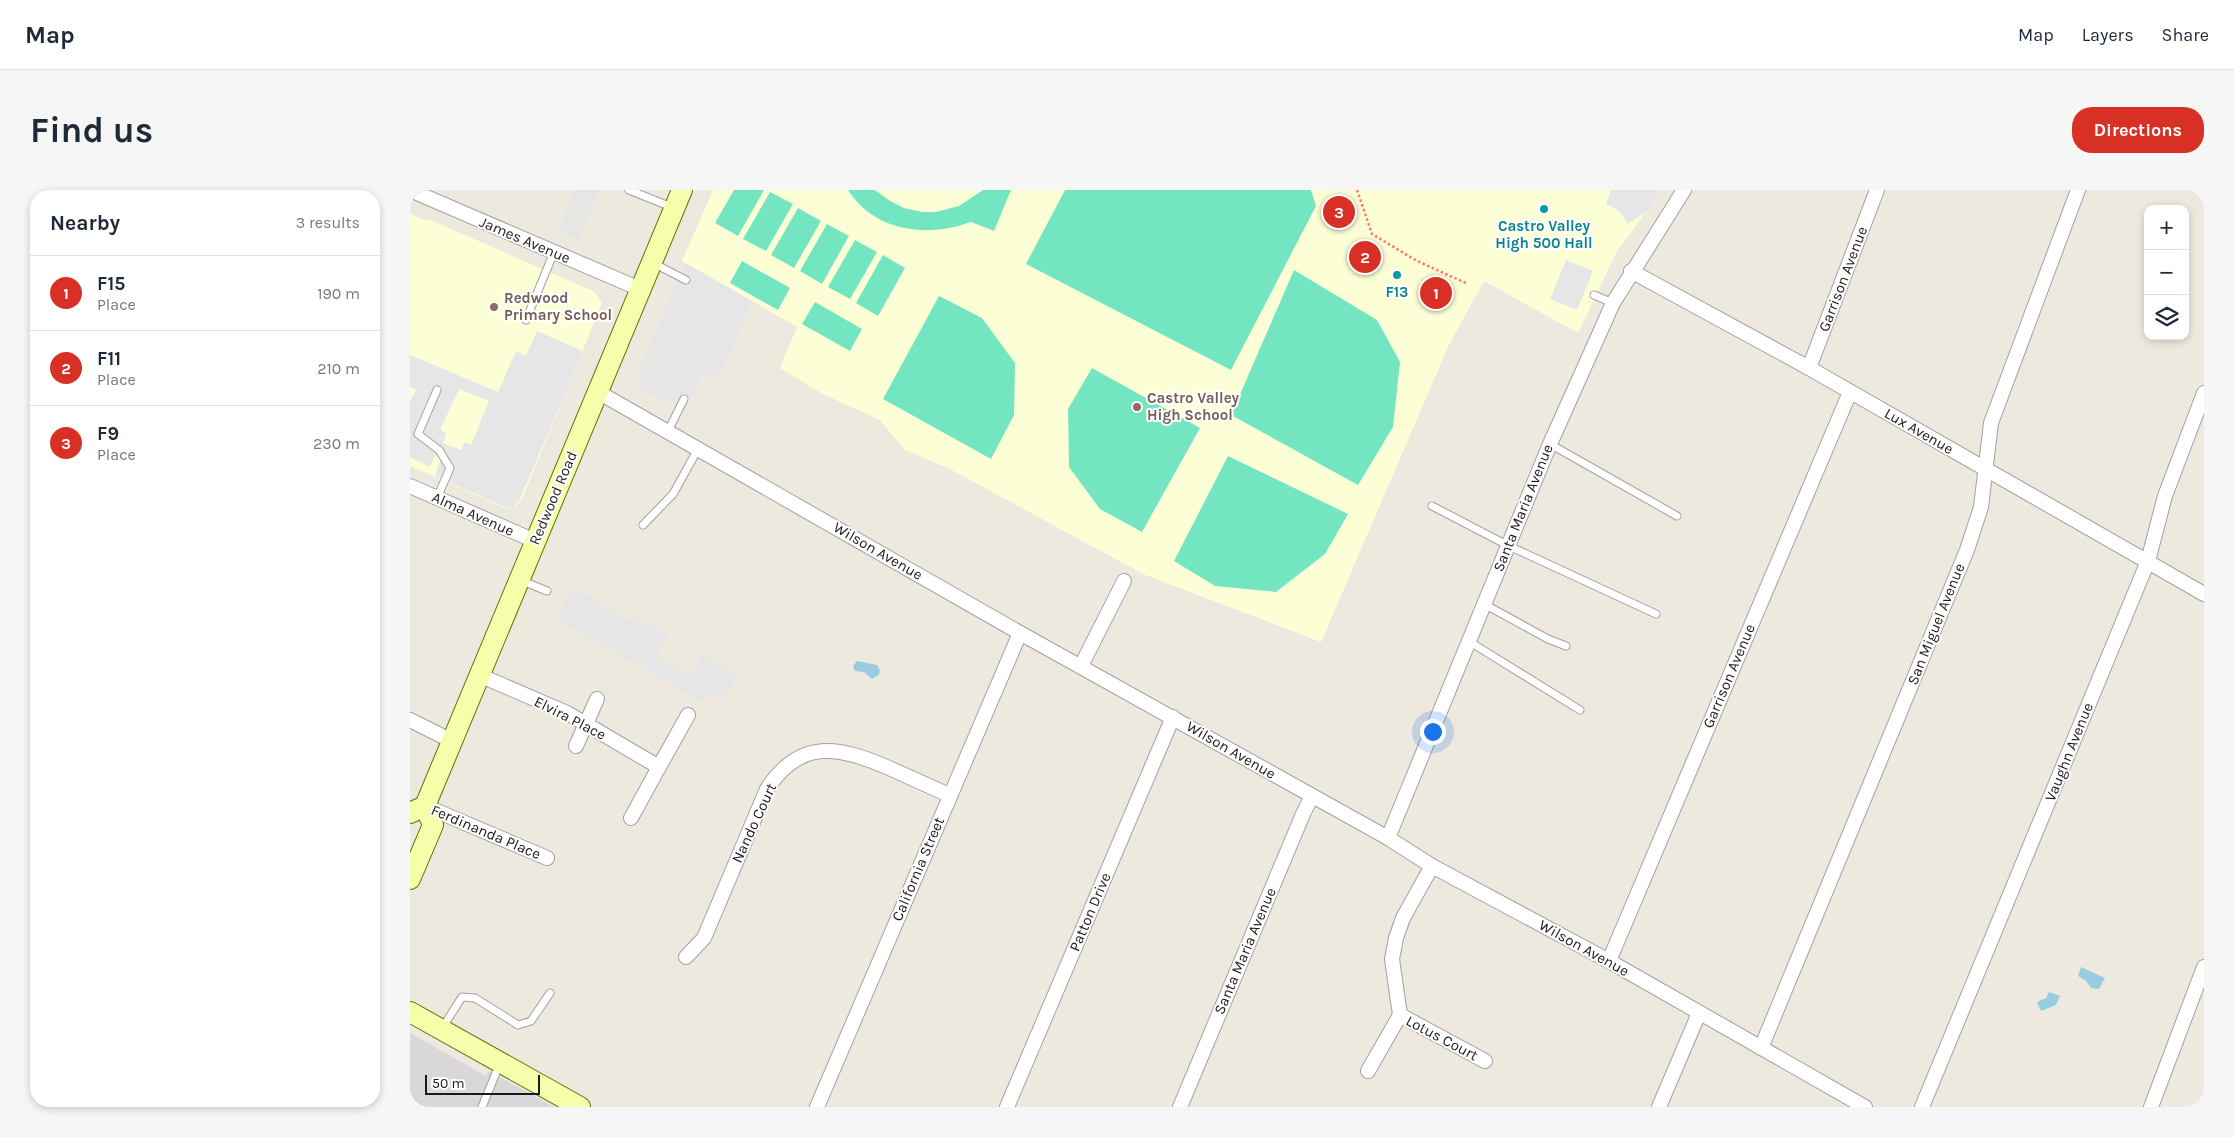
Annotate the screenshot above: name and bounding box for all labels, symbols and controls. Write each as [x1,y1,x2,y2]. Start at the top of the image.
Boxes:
text: Map [25,21,75,49]
text: Map [2018,24,2054,46]
text: Layers [2082,24,2134,46]
text: Share [2162,24,2209,46]
button: Directions [2072,107,2204,153]
text: Find us [30,110,153,151]
pin: 3 [1323,193,1355,231]
marker: Castro Valley High 500 Hall [1538,203,1550,215]
map controls [2144,205,2189,340]
button: + [2144,205,2189,250]
text: Nearby [50,211,120,235]
text: 3 results [296,213,360,232]
street label: James Avenue [477,213,573,267]
place label: Castro Valley High 500 Hall [1495,217,1593,252]
street label: Garrison Avenue [1815,224,1871,334]
pin: 2 [1349,238,1381,276]
button: − [2144,250,2189,295]
marker: F13 [1391,269,1403,281]
text: F15 [97,273,125,295]
pin: 1 [1420,274,1452,312]
place label: F13 [1386,283,1408,301]
text: 1 [63,284,69,303]
text: 190 m [317,284,360,303]
place label: Redwood Primary School [504,289,612,324]
text: Place [97,295,136,314]
button: layers [2144,295,2189,340]
marker: Redwood Primary School [488,301,500,313]
text: F11 [97,348,121,370]
text: 2 [61,359,71,378]
text: 210 m [317,359,360,378]
text: Place [97,370,136,389]
place label: Castro Valley High School [1147,389,1240,424]
marker: Castro Valley High School [1131,401,1143,413]
street label: Lux Avenue [1881,404,1957,458]
text: F9 [97,423,119,445]
text: 3 [61,434,71,453]
text: 230 m [313,434,360,453]
street label: Santa Maria Avenue [1489,442,1557,574]
text: Place [97,445,136,464]
street label: Redwood Road [525,448,581,548]
street label: Alma Avenue [429,488,517,540]
street label: Wilson Avenue [830,518,926,584]
street label: San Miguel Avenue [1903,561,1969,687]
street label: Garrison Avenue [1699,621,1759,731]
street label: Elvira Place [531,692,609,744]
street label: Vaughn Avenue [2041,700,2097,804]
street label: Wilson Avenue [1183,717,1279,783]
your location [1420,719,1446,745]
street label: Nando Court [728,780,780,866]
street label: Ferdinanda Place [429,801,543,863]
street label: California Street [888,814,948,924]
street label: Patton Drive [1065,870,1115,954]
street label: Santa Maria Avenue [1210,885,1280,1017]
street label: Wilson Avenue [1536,916,1632,980]
street label: Lotus Court [1403,1012,1481,1065]
scale bar [425,1072,540,1095]
text: 50 m [432,1075,465,1092]

